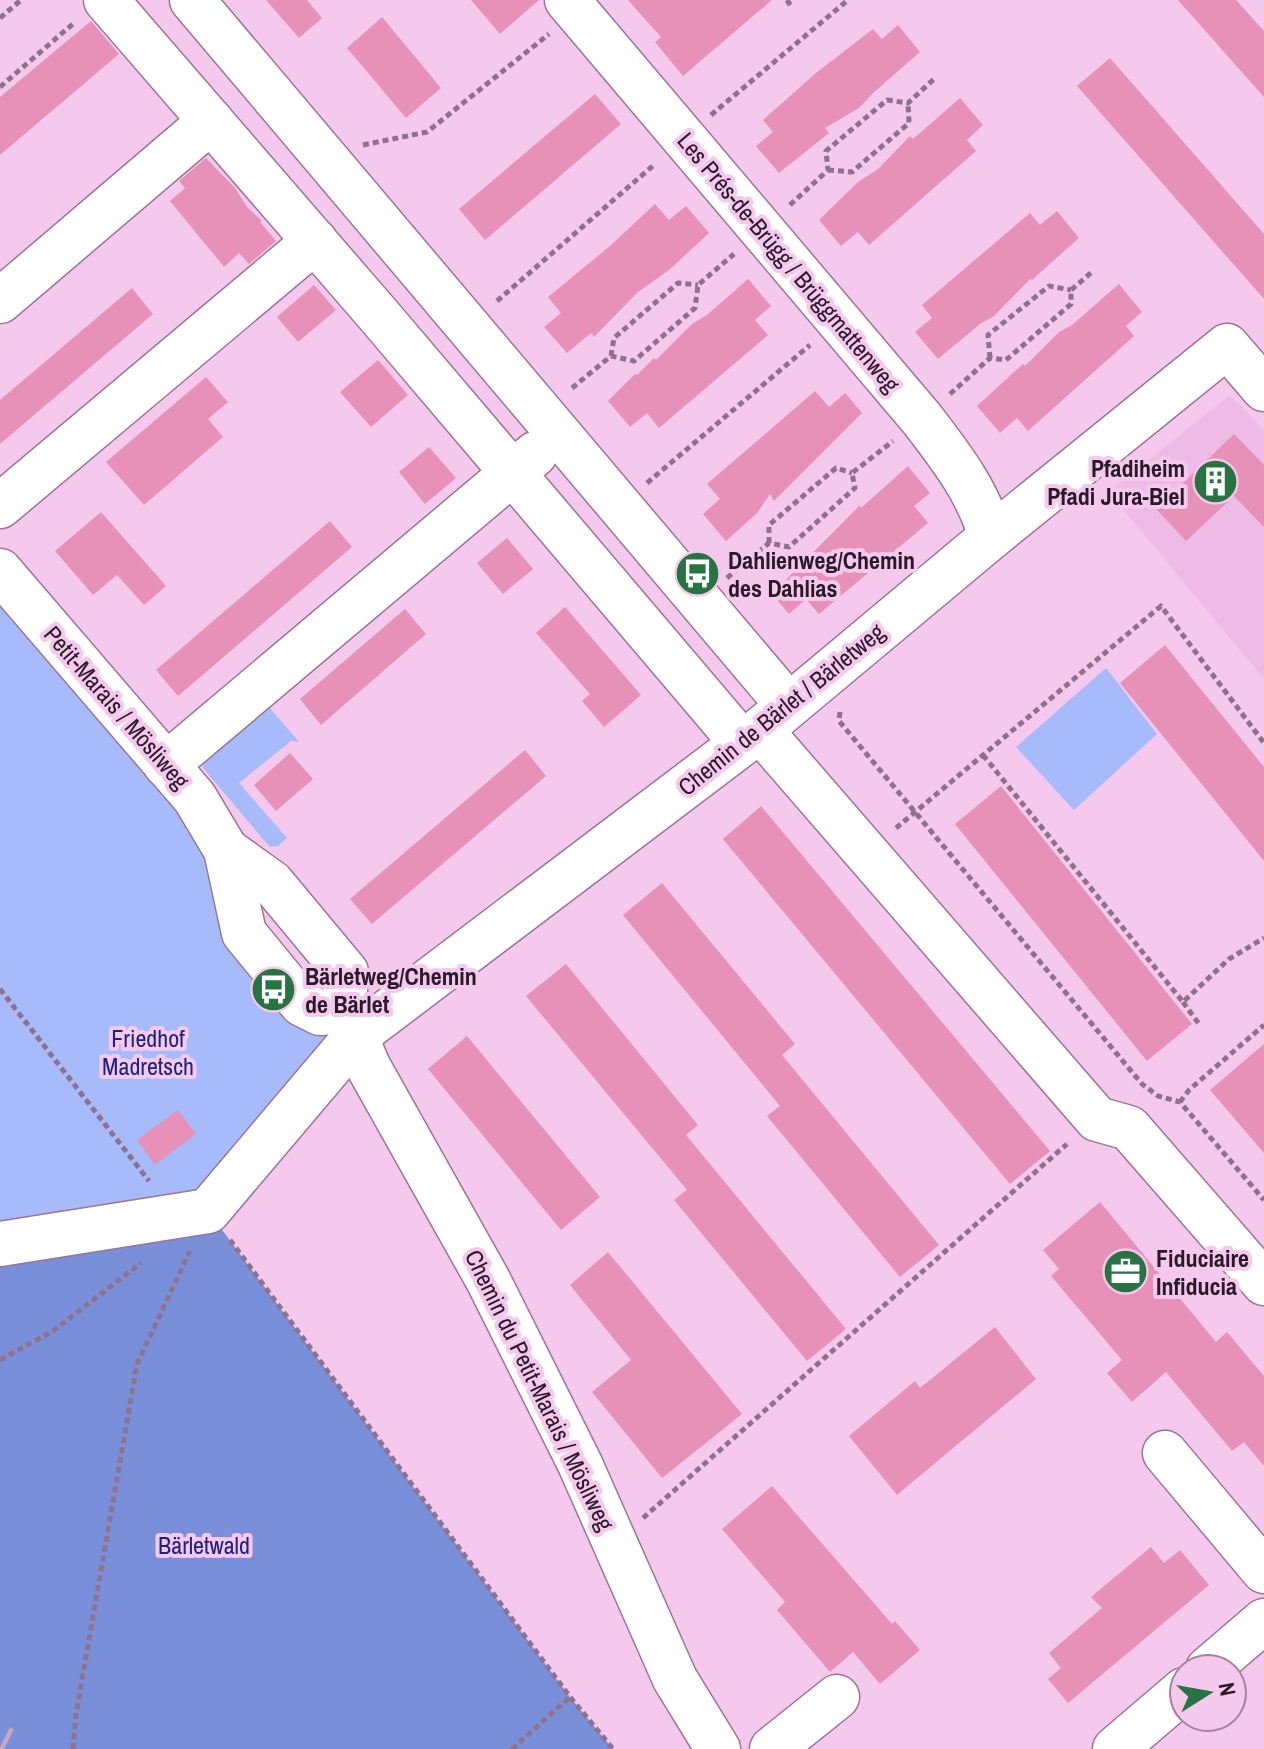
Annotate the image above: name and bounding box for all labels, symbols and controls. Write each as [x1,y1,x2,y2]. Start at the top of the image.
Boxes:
street label: Les Prés-de-Brügg / Brüggmattenweg [671,125,907,399]
place label: Pfadiheim Pfadi Jura-Biel [1047,452,1185,512]
building icon: Pfadiheim Pfadi Jura-Biel [1192,458,1240,506]
place label: Dahlienweg/Chemin des Dahlias [728,544,915,604]
bus stop icon: Dahlienweg/Chemin des Dahlias [673,550,721,598]
street label: Chemin de Bärlet / Bärletweg [671,616,891,802]
street label: Petit-Marais / Mösliweg [37,618,197,796]
place label: Bärletweg/Chemin de Bärlet [305,960,477,1020]
bus stop icon: Bärletweg/Chemin de Bärlet [250,966,298,1014]
park label: Friedhof Madretsch [102,1022,194,1082]
place label: Fiduciaire Infiducia [1156,1242,1249,1302]
street label: Chemin du Petit-Marais / Mösliweg [458,1244,622,1536]
office icon: Fiduciaire Infiducia [1101,1248,1149,1296]
park label: Bärletwald [158,1529,250,1561]
north arrow [1168,1653,1248,1733]
text: N [1212,1680,1244,1698]

